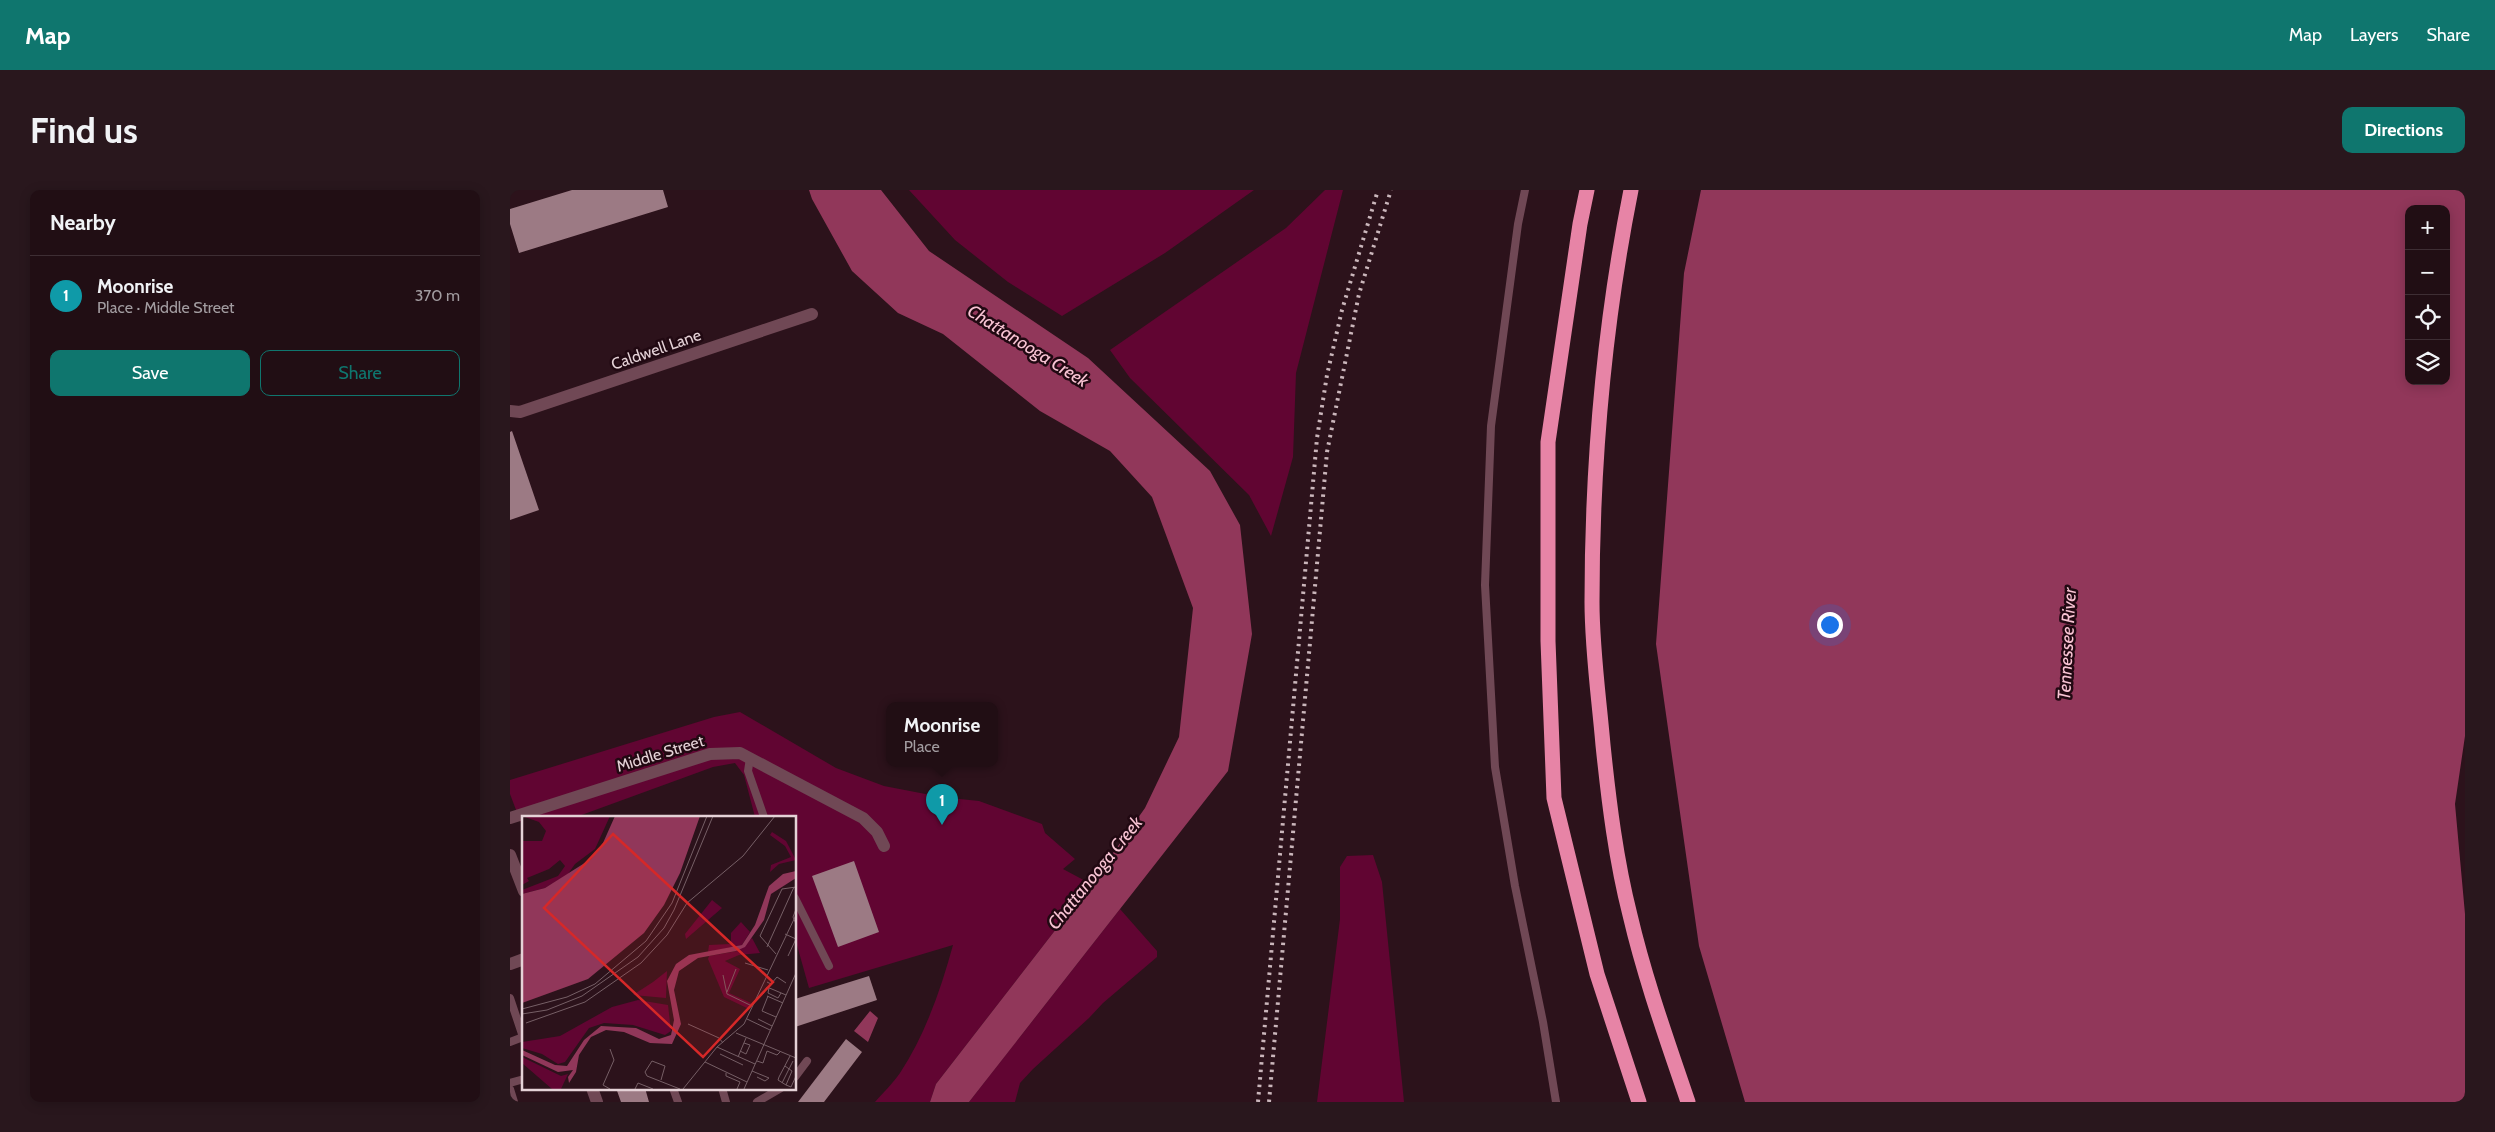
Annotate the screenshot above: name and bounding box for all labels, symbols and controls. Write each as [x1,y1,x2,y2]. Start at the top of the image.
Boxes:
text: Map [25,21,71,50]
text: Map [2289,24,2322,46]
text: Layers [2350,24,2399,46]
text: Share [2427,24,2470,46]
button: Directions [2342,107,2465,153]
text: Find us [30,109,138,152]
map controls [2405,205,2450,385]
button: + [2405,205,2450,250]
text: Nearby [50,210,116,235]
button: − [2405,250,2450,295]
text: Moonrise [97,275,173,298]
text: 1 [63,286,69,305]
text: 370 m [415,286,460,305]
button: locate [2405,295,2450,340]
text: Place · Middle Street [97,298,234,317]
water label: Chattanooga Creek [963,300,1094,393]
street label: Caldwell Lane [609,325,704,374]
button: layers [2405,340,2450,385]
button: Save [50,350,250,396]
button: Share [260,350,460,396]
water label: Tennessee River [2053,586,2081,701]
your location [1817,612,1843,638]
popup [886,702,998,767]
text: Moonrise [904,714,980,737]
street label: Middle Street [614,731,707,776]
text: Place [904,737,940,756]
pin: 1 [926,784,958,825]
water label: Chattanooga Creek [1043,811,1148,934]
inset map [522,816,796,1090]

